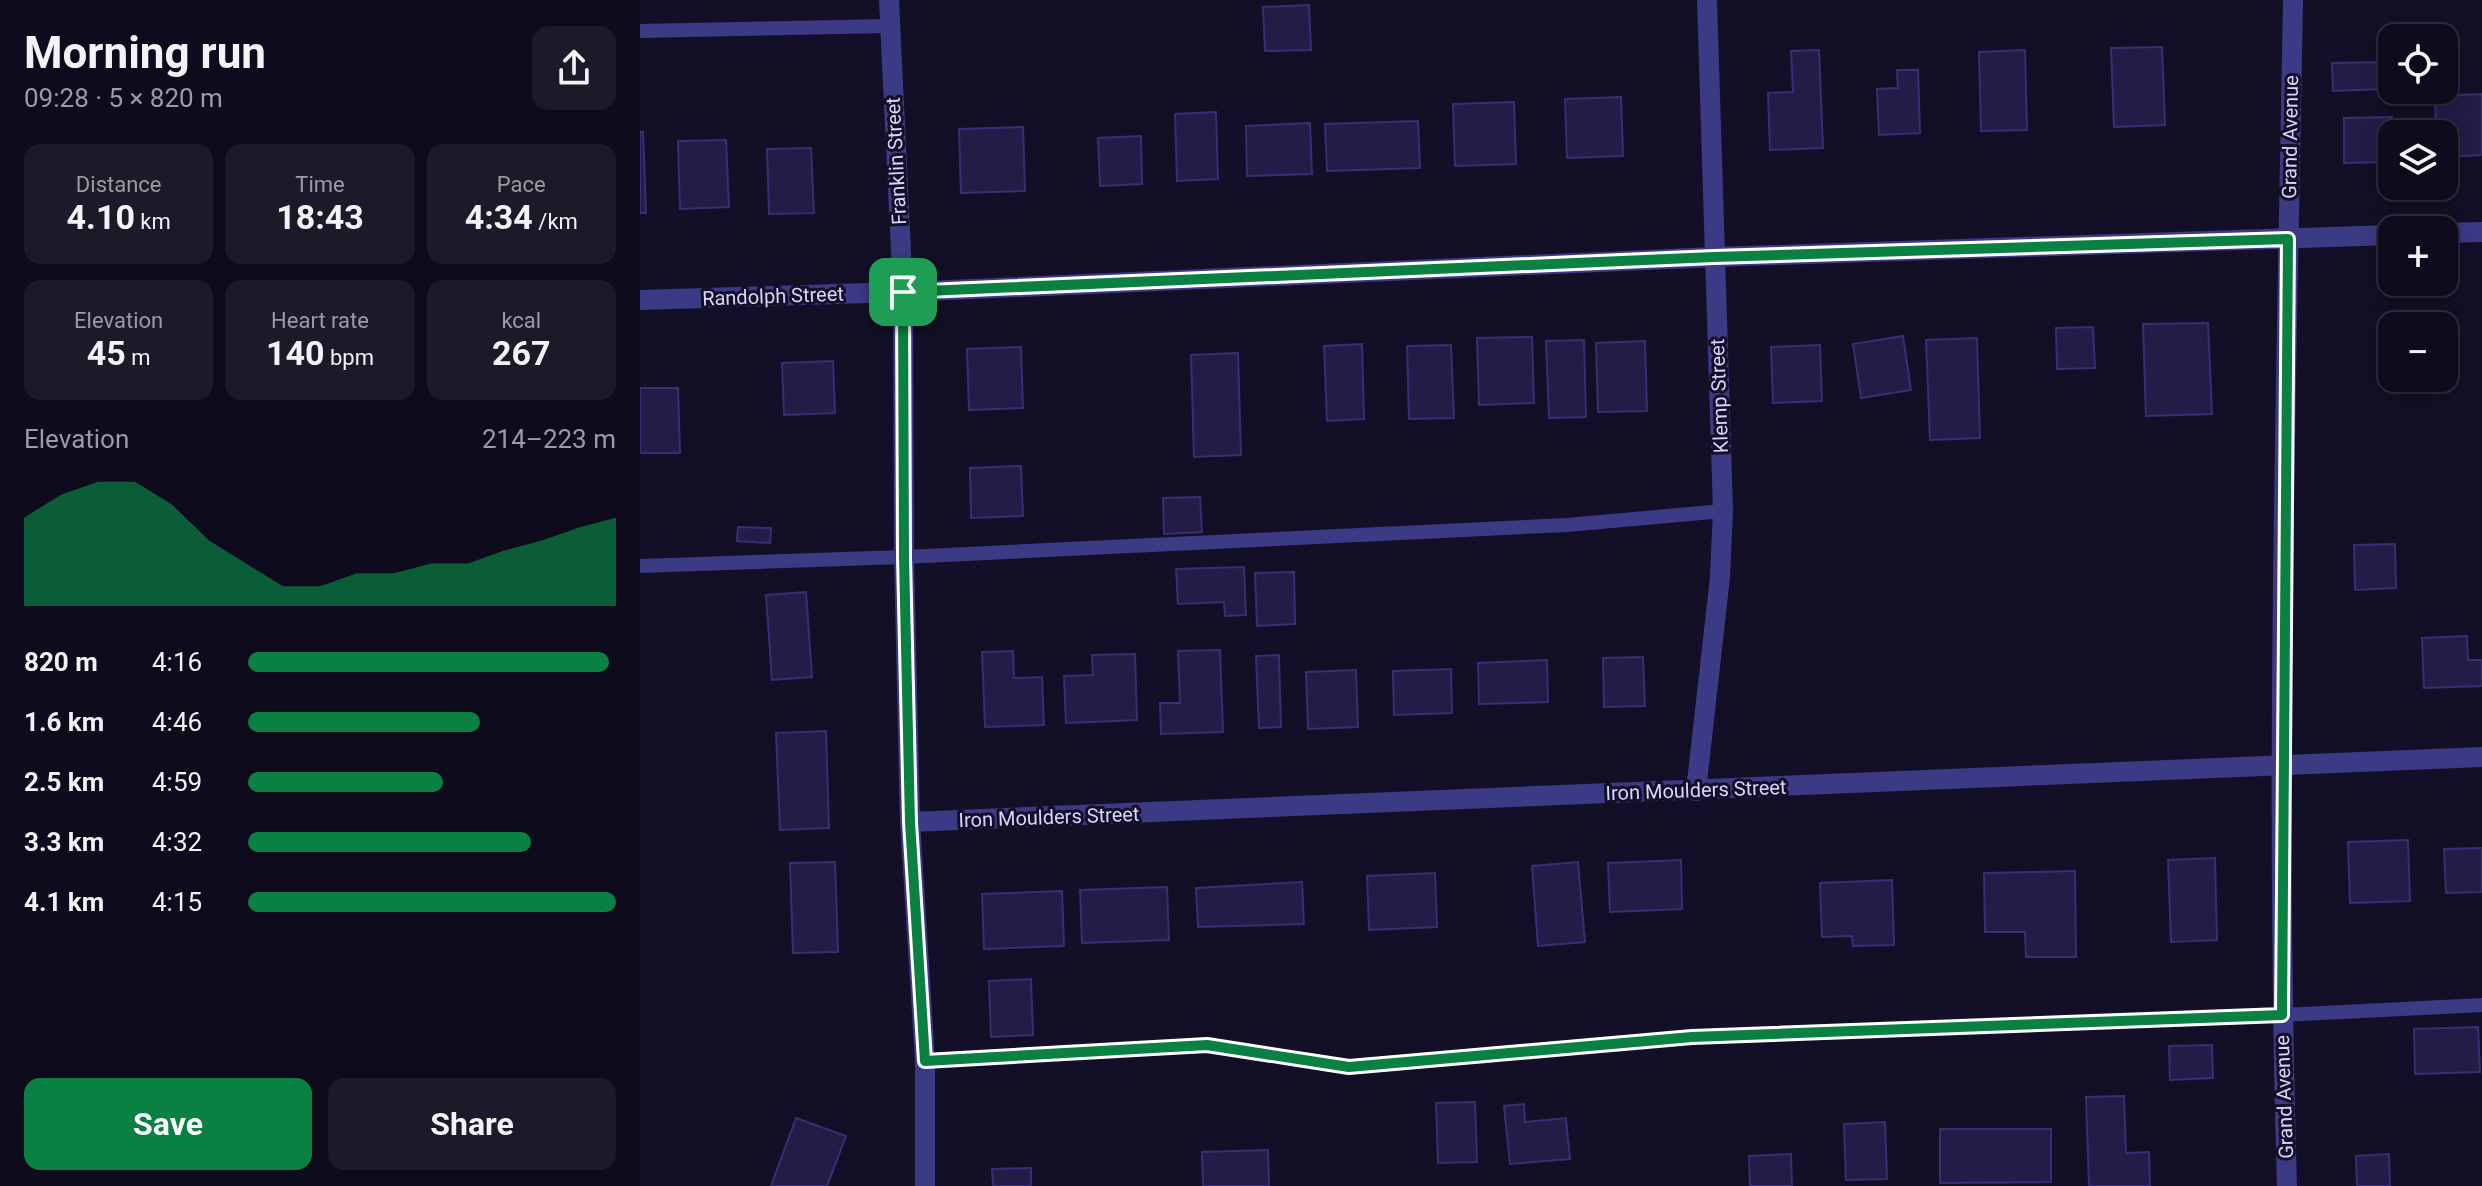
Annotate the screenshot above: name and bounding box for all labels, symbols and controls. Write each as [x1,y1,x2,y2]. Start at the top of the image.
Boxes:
map controls [2378,24,2458,392]
button: locate [2378,24,2458,104]
button: share [532,26,616,110]
text: Morning run [24,27,266,79]
street label: Grand Avenue [2277,75,2303,199]
text: 09:28 · 5 × 820 m [24,83,223,113]
street label: Franklin Street [881,97,911,225]
button: layers [2378,120,2458,200]
text: Distance [76,172,161,197]
text: Time [295,172,345,197]
text: Pace [497,172,546,197]
text: 4.10 [67,197,135,237]
text: 18:43 [276,197,364,237]
text: 4:34 [465,197,533,237]
text: km [135,209,171,234]
text: /km [533,209,578,234]
button: + [2378,216,2458,296]
pin [869,258,937,326]
icon: arrive [881,270,925,314]
street label: Randolph Street [702,282,844,310]
text: Elevation [74,308,163,333]
text: Heart rate [271,308,369,333]
text: kcal [501,308,541,333]
button: − [2378,312,2458,392]
text: 45 [87,333,126,373]
text: 140 [266,333,325,373]
text: 267 [492,333,551,373]
street label: Klemp Street [1705,338,1733,454]
text: m [126,345,151,370]
text: bpm [325,345,374,370]
text: Elevation [24,424,129,454]
text: 214–223 m [482,424,616,454]
text: 820 m [24,647,98,677]
text: 4:16 [152,647,202,677]
text: 1.6 km [24,707,104,737]
text: 4:46 [152,707,202,737]
text: 2.5 km [24,767,104,797]
text: 4:59 [152,767,202,797]
street label: Iron Moulders Street [1605,775,1787,805]
street label: Iron Moulders Street [958,802,1140,832]
text: 3.3 km [24,827,104,857]
text: 4:32 [152,827,202,857]
text: 4.1 km [24,887,104,917]
text: 4:15 [152,887,202,917]
street label: Grand Avenue [2270,1035,2298,1159]
button: Save [24,1078,312,1170]
button: Share [328,1078,616,1170]

